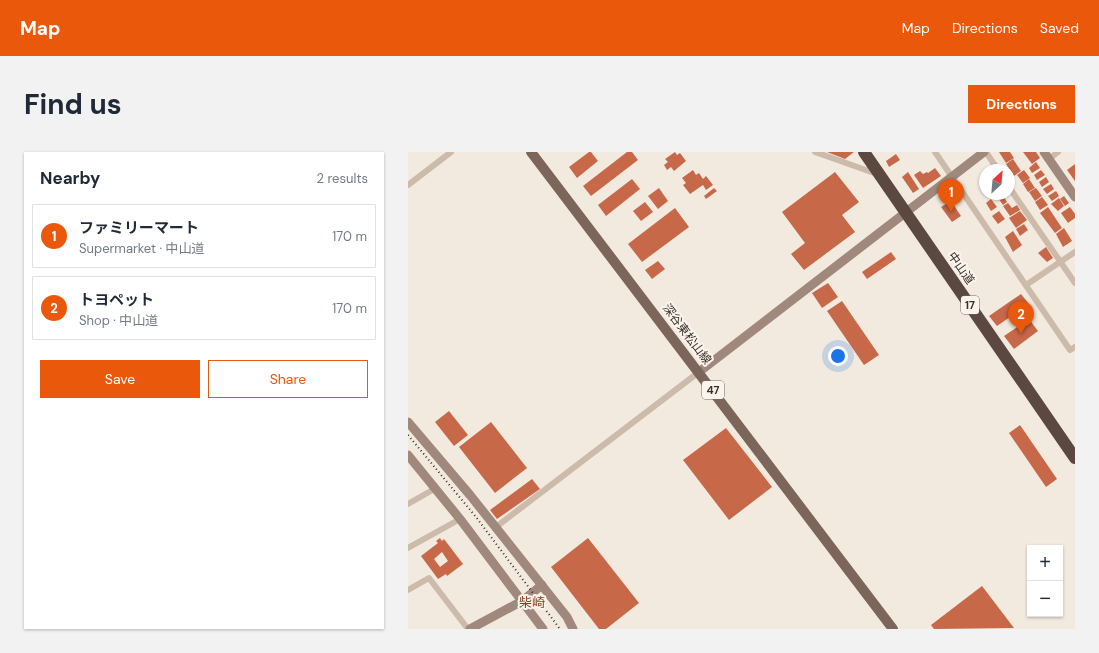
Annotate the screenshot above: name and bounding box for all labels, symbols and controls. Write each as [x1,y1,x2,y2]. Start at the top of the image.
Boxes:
text: Map [20,16,60,41]
text: Map [902,19,930,37]
text: Directions [952,19,1018,37]
text: Saved [1040,19,1079,37]
button: Directions [968,85,1075,123]
text: Find us [24,86,122,123]
north arrow [979,164,1015,200]
text: Nearby [40,167,100,189]
text: 2 results [317,170,368,187]
pin: 1 [938,179,964,212]
text: ファミリーマート [79,218,199,238]
text: 1 [52,228,56,245]
text: 170 m [332,228,367,245]
text: Supermarket · 中山道 [79,240,205,257]
street label: 中山道 [944,249,978,287]
text: トヨペット [79,290,154,310]
road number: 17 [961,296,979,314]
text: 2 [50,300,58,317]
text: 170 m [332,300,367,317]
street label: 深谷東松山線 [659,300,715,368]
pin: 2 [1008,301,1034,334]
text: Shop · 中山道 [79,312,158,329]
your location [828,346,848,366]
button: Save [40,360,200,398]
button: Share [208,360,368,398]
road number: 47 [702,381,724,399]
map controls [1027,545,1063,617]
button: + [1027,545,1063,581]
button: − [1027,581,1063,617]
district label: 柴崎 [519,594,545,611]

